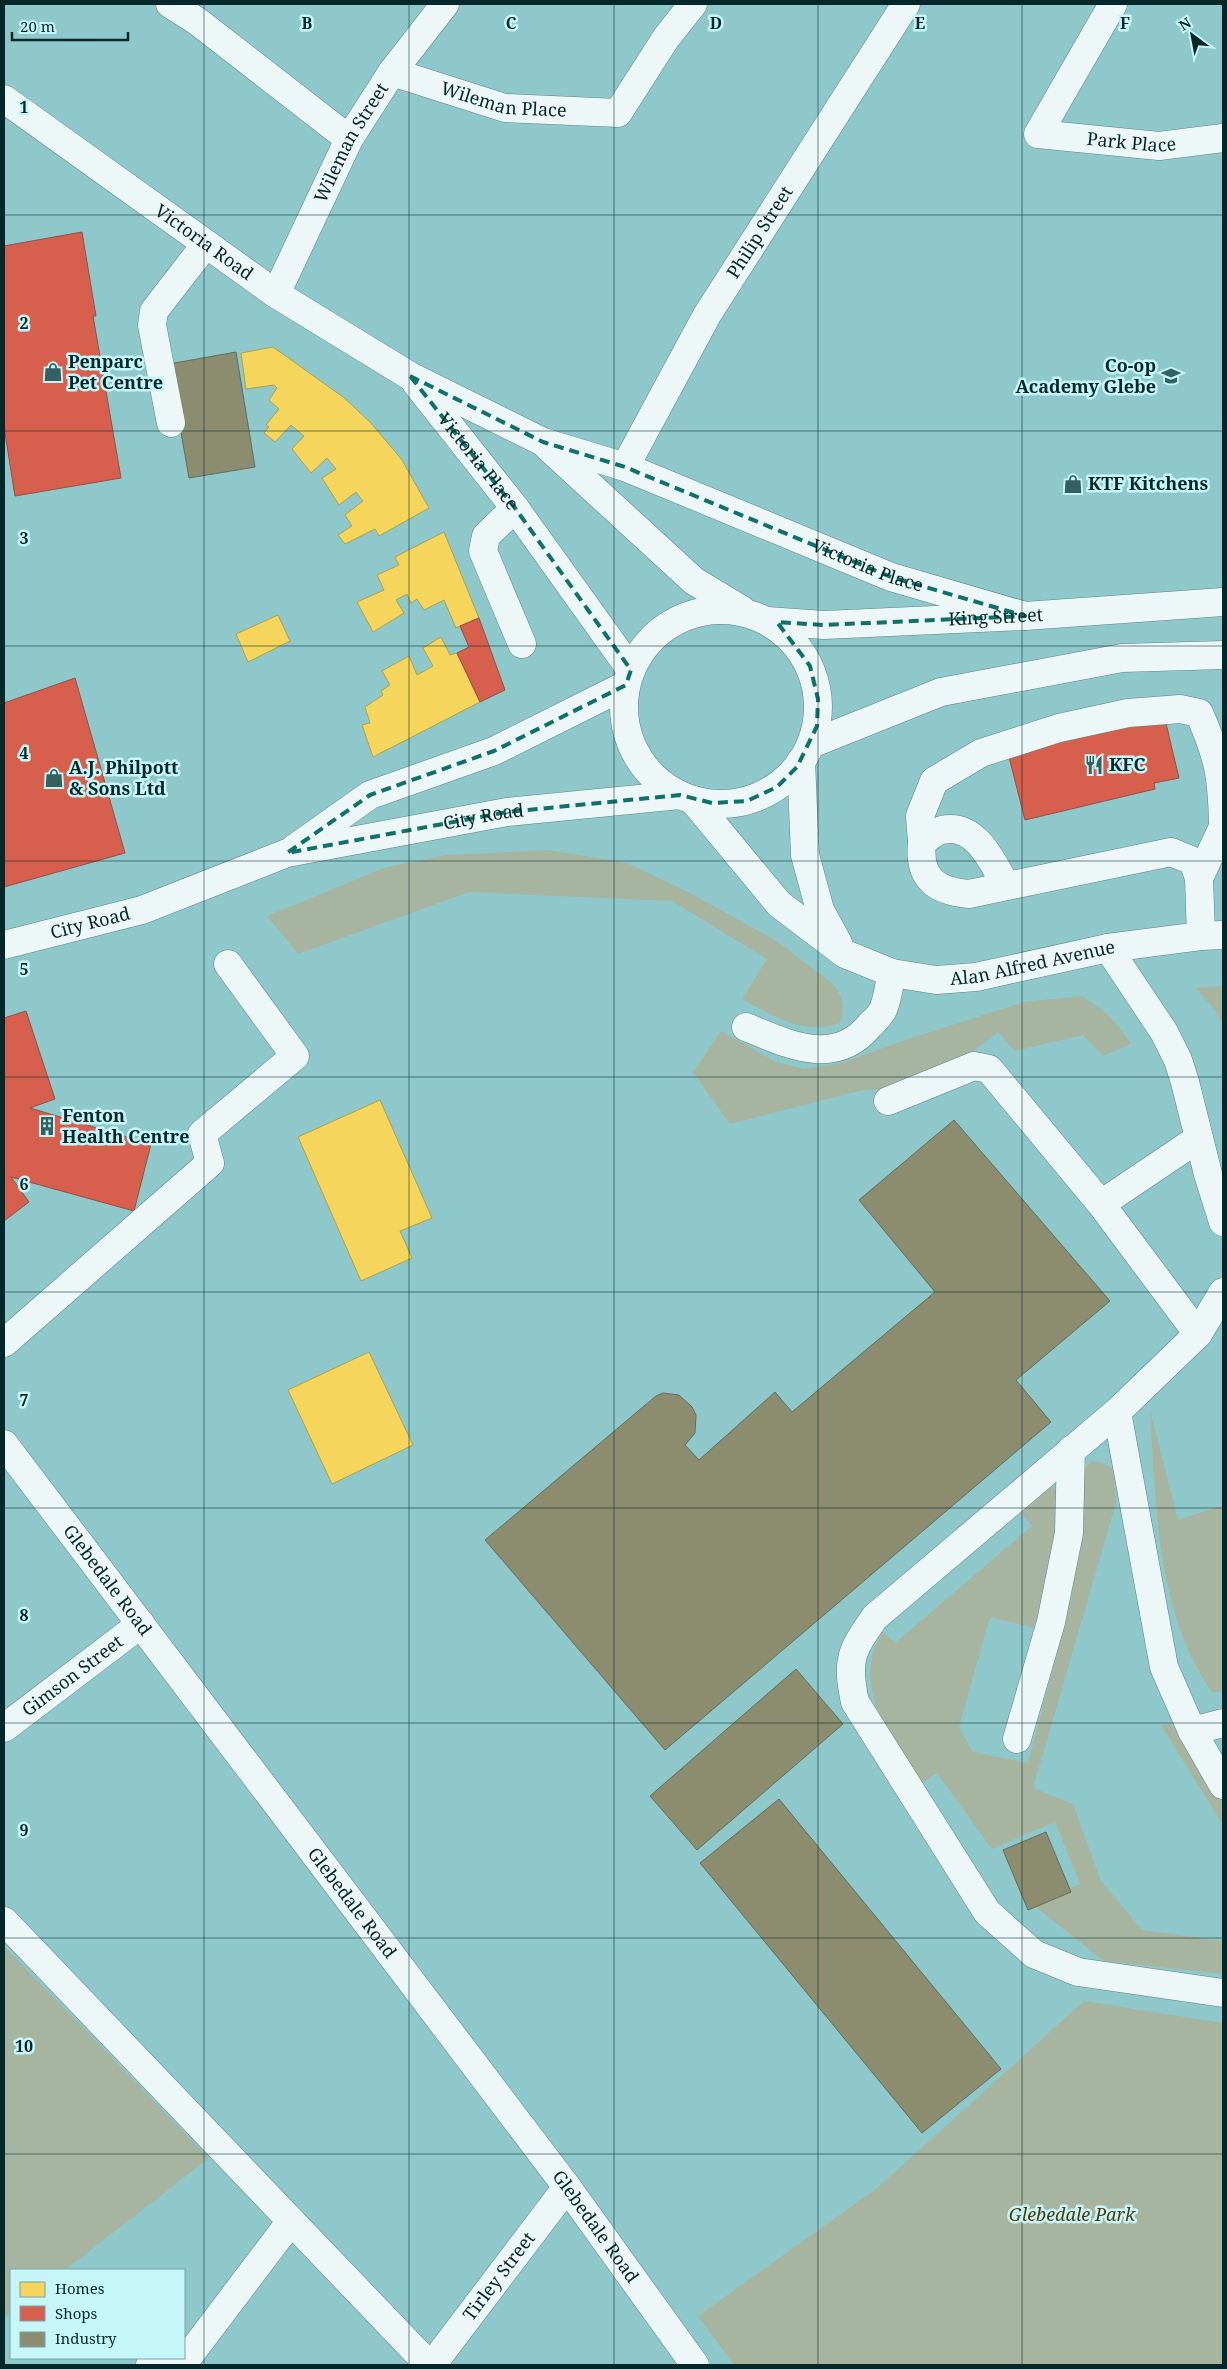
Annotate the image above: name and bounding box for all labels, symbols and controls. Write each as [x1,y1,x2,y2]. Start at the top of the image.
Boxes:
scale bar [12,10,129,42]
north arrow [1167,10,1217,60]
text: B [302,12,313,34]
text: C [506,12,517,34]
text: D [710,12,722,34]
text: E [915,12,925,34]
text: F [1120,12,1130,34]
text: N [1175,13,1195,35]
text: 20 m [20,16,55,36]
street label: Wileman Place [438,75,567,122]
street label: Wileman Street [308,78,393,206]
text: 1 [19,96,29,118]
street label: Park Place [1086,126,1177,157]
street label: Philip Street [721,181,798,283]
street label: Victoria Road [150,198,259,285]
text: 2 [19,312,29,334]
place label: Penparc Pet Centre [68,349,163,394]
place label: Co-op Academy Glebe [1016,353,1156,398]
shop icon: Penparc Pet Centre [42,361,64,383]
school or university icon: Co-op Academy Glebe [1160,365,1182,387]
street label: Victoria Place [433,407,525,514]
place label: KTF Kitchens [1088,471,1208,495]
shop icon: KTF Kitchens [1062,473,1084,495]
text: 3 [19,527,29,549]
street label: Victoria Place [809,533,926,597]
street label: King Street [948,602,1044,630]
text: 4 [19,742,29,764]
place label: KFC [1109,752,1145,776]
restaurant icon: KFC [1083,754,1105,776]
place label: A.J. Philpott & Sons Ltd [69,755,178,800]
shop icon: A.J. Philpott & Sons Ltd [43,767,65,789]
street label: City Road [441,797,525,835]
street label: City Road [48,901,132,944]
street label: Alan Alfred Avenue [949,934,1116,990]
text: 5 [19,958,29,980]
place label: Fenton Health Centre [62,1103,190,1148]
building icon: Fenton Health Centre [36,1115,58,1137]
text: 6 [19,1173,29,1195]
text: 7 [19,1389,29,1411]
street label: Glebedale Road [58,1519,158,1640]
text: 8 [19,1604,29,1626]
street label: Gimson Street [17,1629,127,1721]
text: 9 [19,1819,29,1841]
street label: Glebedale Road [303,1842,402,1963]
text: 10 [15,2035,33,2057]
street label: Glebedale Road [547,2165,645,2287]
park label: Glebedale Park [1009,2202,1136,2226]
street label: Tirley Street [457,2227,540,2325]
legend [10,2269,185,2359]
text: Homes [55,2278,105,2298]
text: Shops [55,2303,98,2323]
text: Industry [55,2328,117,2348]

